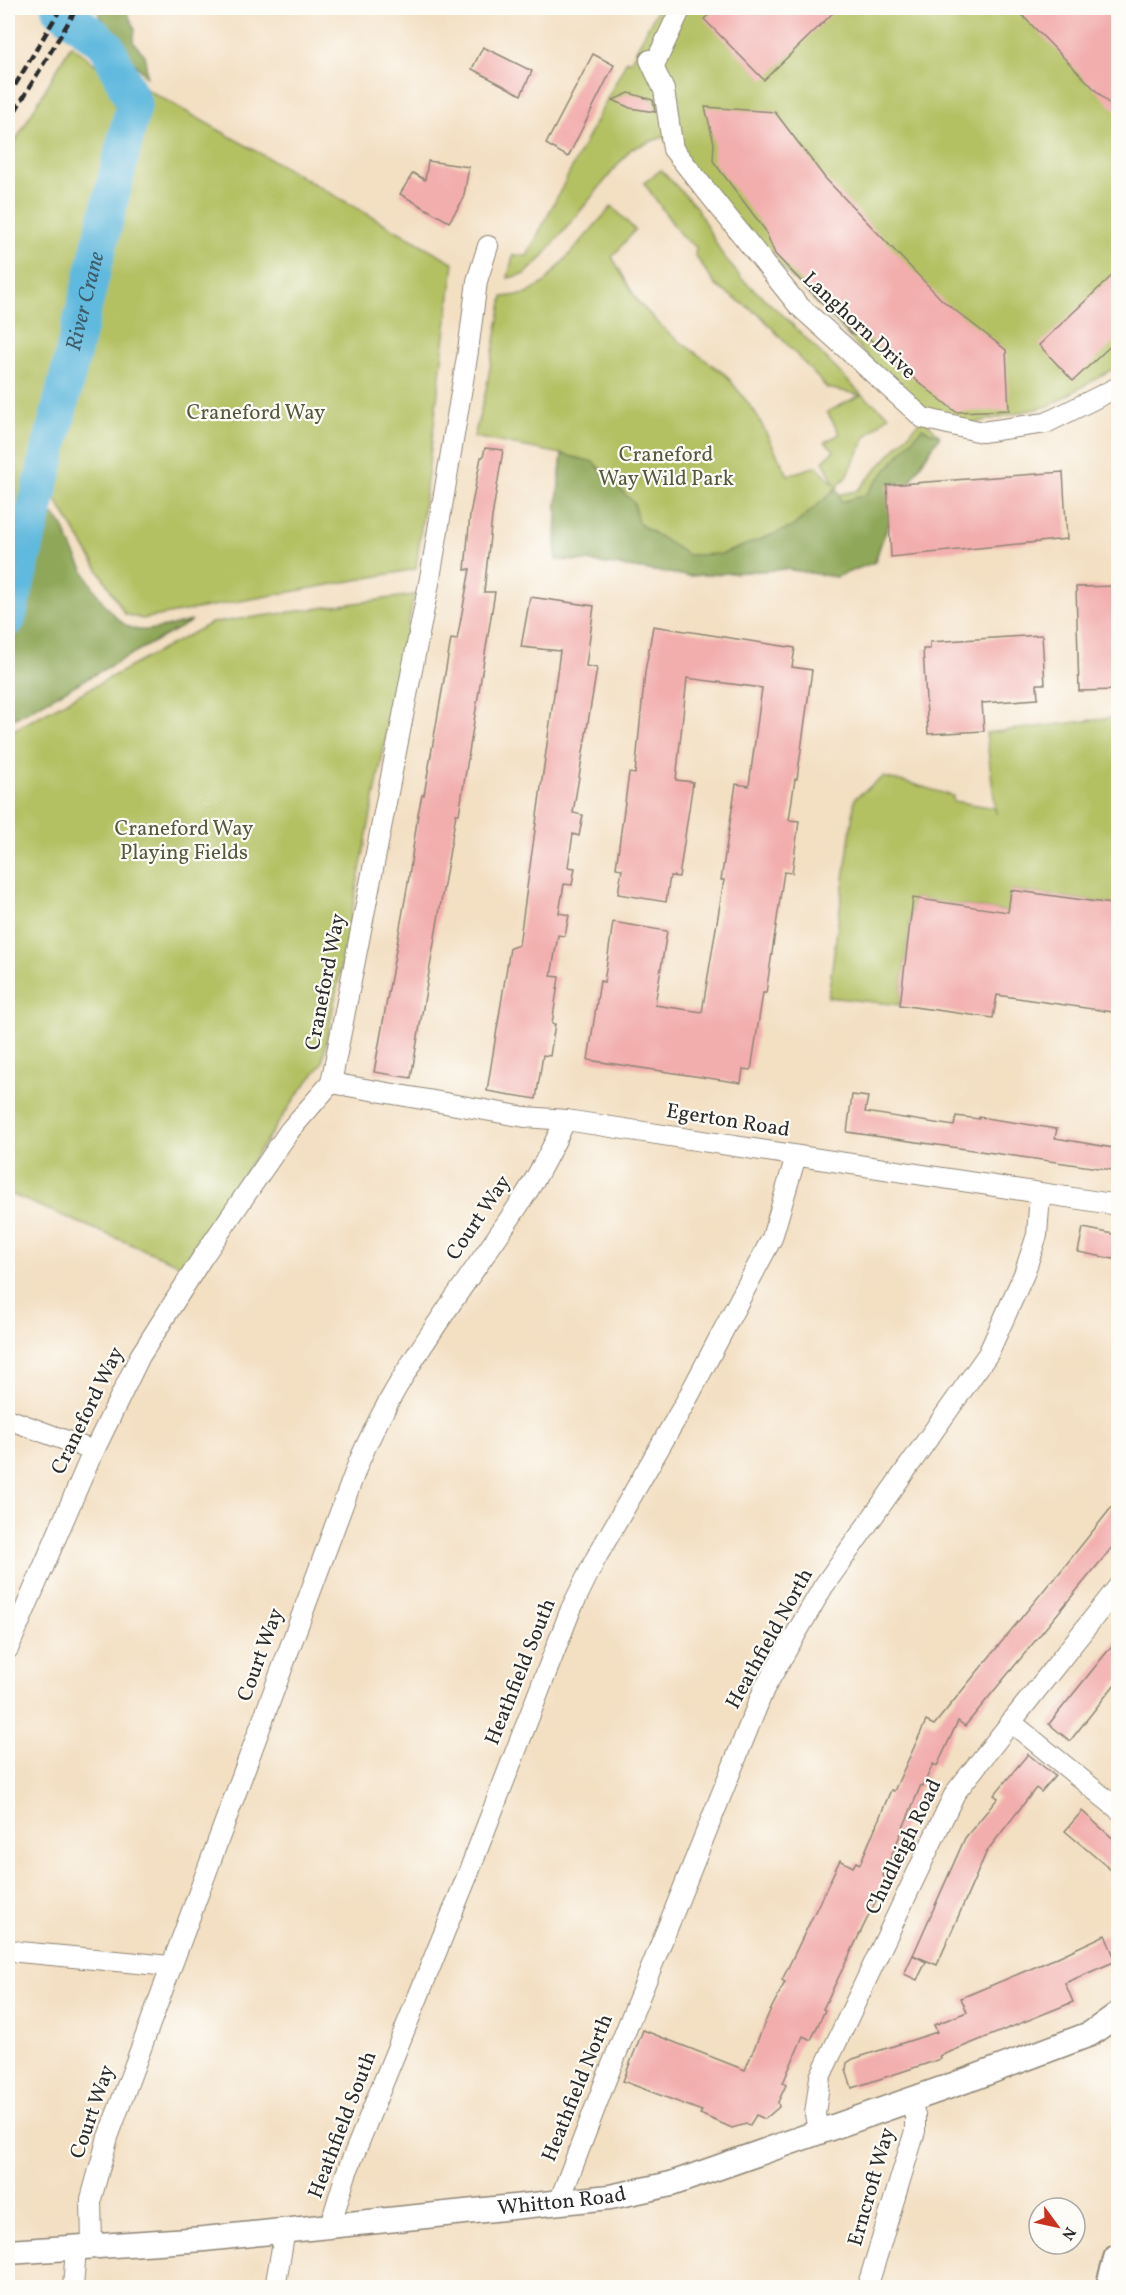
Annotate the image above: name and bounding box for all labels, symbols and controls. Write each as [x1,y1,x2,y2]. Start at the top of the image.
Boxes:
water label: River Crane [59,249,113,354]
street label: Langhorn Drive [796,266,922,386]
park label: Craneford Way [187,399,326,428]
park label: Craneford Way Wild Park [598,441,734,494]
park label: Craneford Way Playing Fields [115,815,254,868]
street label: Craneford Way [299,910,354,1053]
street label: Egerton Road [664,1097,792,1145]
street label: Court Way [440,1169,519,1266]
street label: Craneford Way [45,1342,132,1480]
street label: Heathfield North [719,1563,821,1715]
street label: Heathfield South [478,1594,564,1750]
street label: Court Way [231,1604,291,1706]
street label: Chudleigh Road [859,1774,949,1920]
street label: Heathfield North [535,2010,621,2166]
street label: Heathfield South [302,2047,384,2203]
street label: Court Way [63,2061,123,2163]
street label: Erncroft Way [841,2124,903,2250]
street label: Whitton Road [496,2179,629,2223]
north arrow [1027,2196,1087,2256]
text: N [1055,2222,1080,2244]

